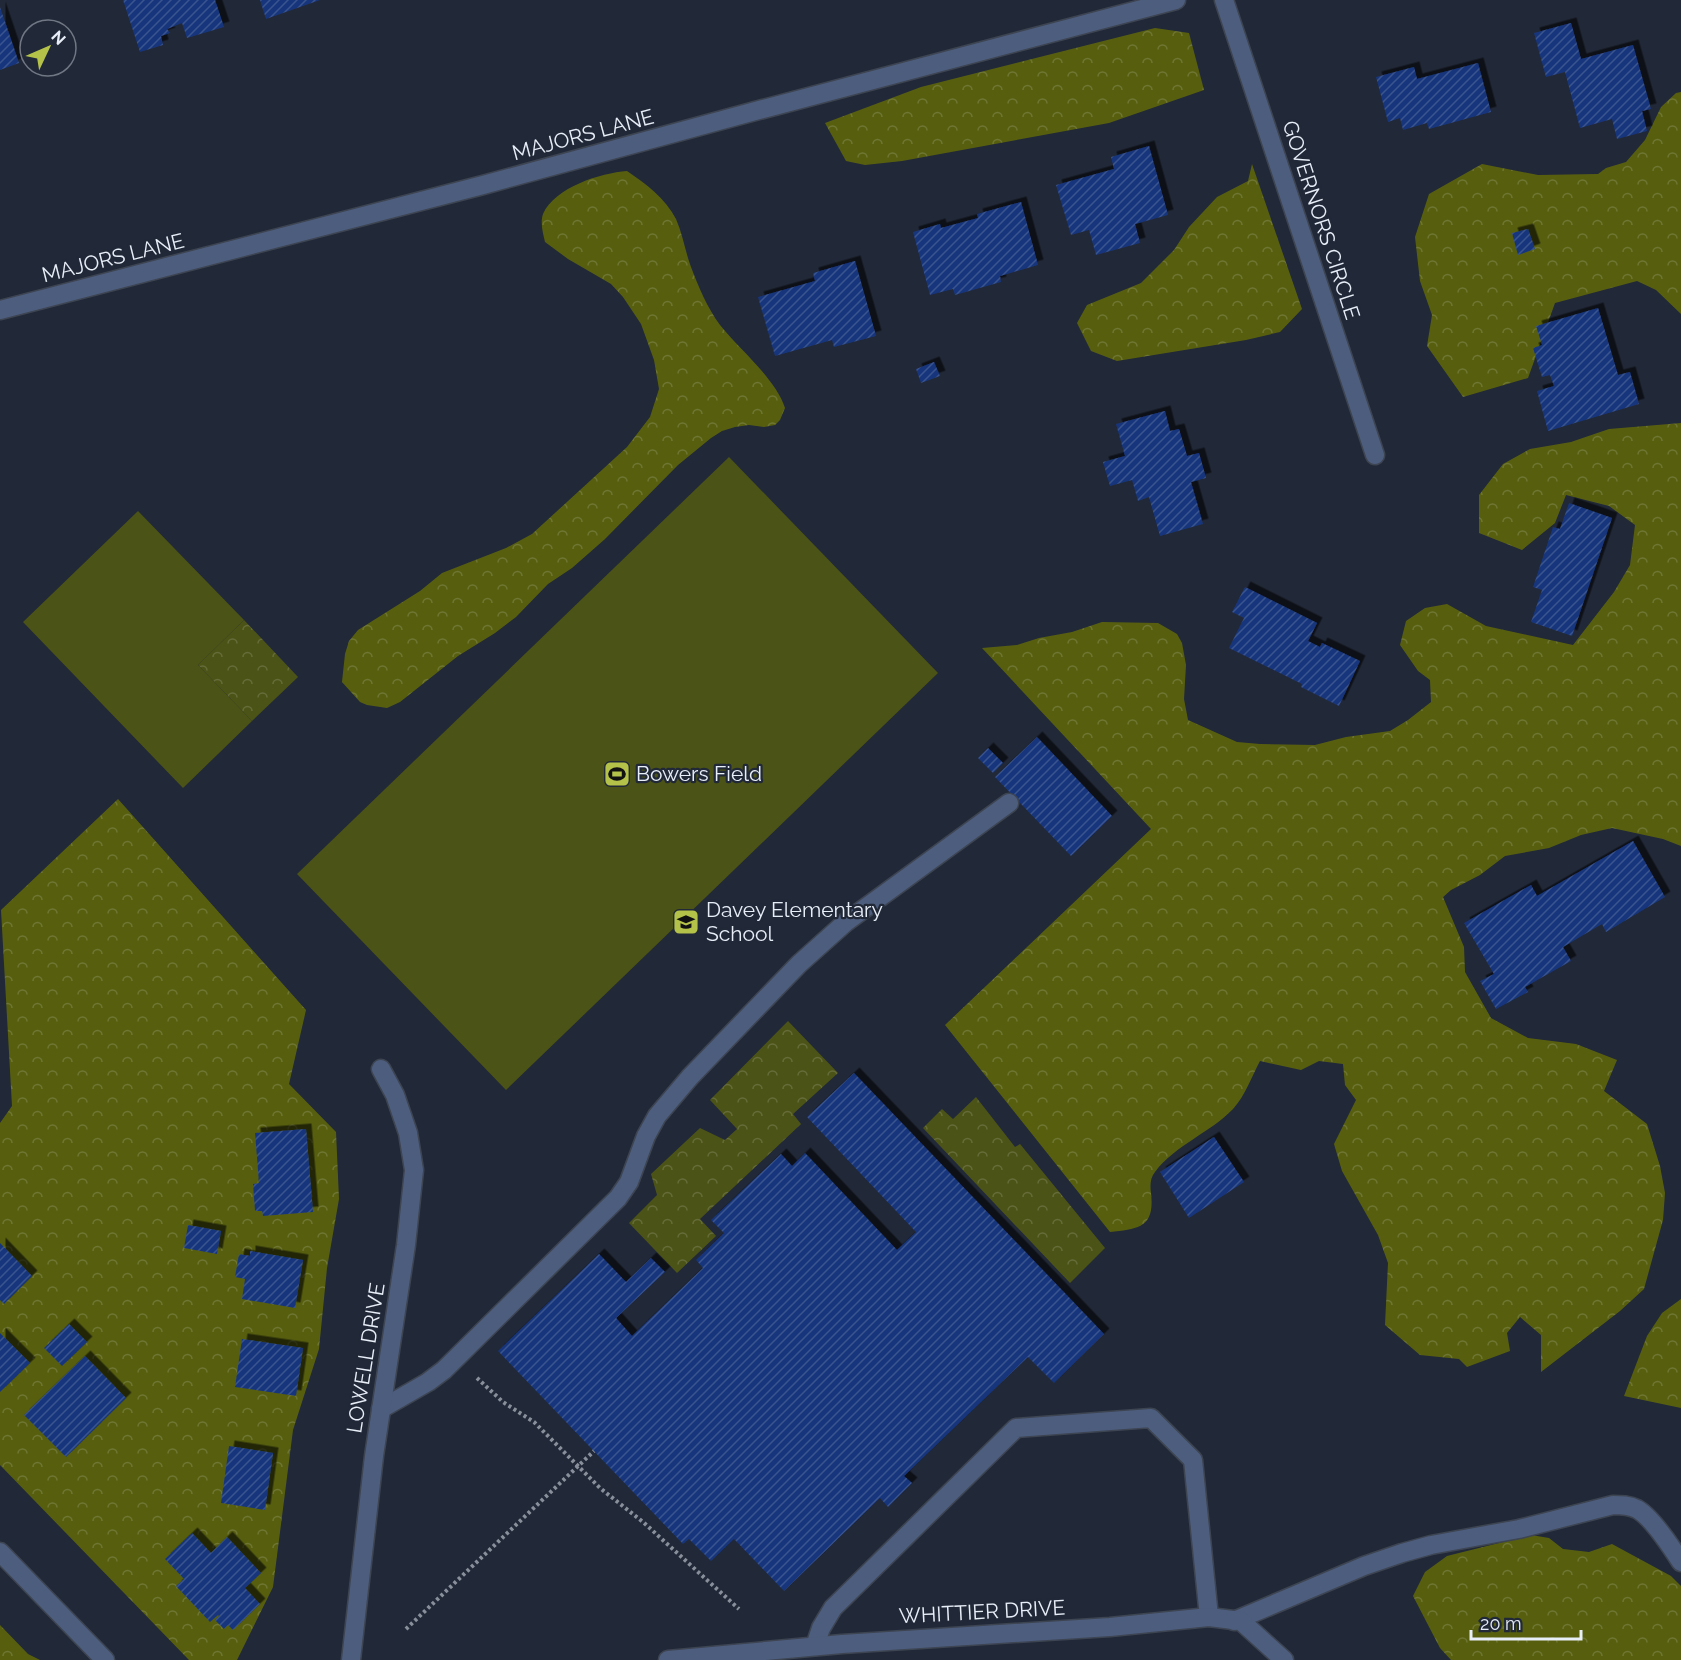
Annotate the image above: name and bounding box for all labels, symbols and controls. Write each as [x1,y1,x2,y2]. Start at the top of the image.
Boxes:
north arrow [18,18,78,78]
text: N [47,27,70,49]
street label: MAJORS LANE [509,104,656,165]
street label: GOVERNORS CIRCLE [1278,117,1365,322]
street label: MAJORS LANE [39,228,187,287]
sports icon: Bowers Field [602,759,632,789]
place label: Bowers Field [636,761,762,786]
place label: Davey Elementary School [706,897,883,946]
school or university icon: Davey Elementary School [671,907,701,937]
street label: LOWELL DRIVE [341,1281,390,1435]
street label: WHITTIER DRIVE [898,1595,1066,1628]
scale bar [1471,1603,1580,1641]
text: 20 m [1480,1613,1522,1634]

